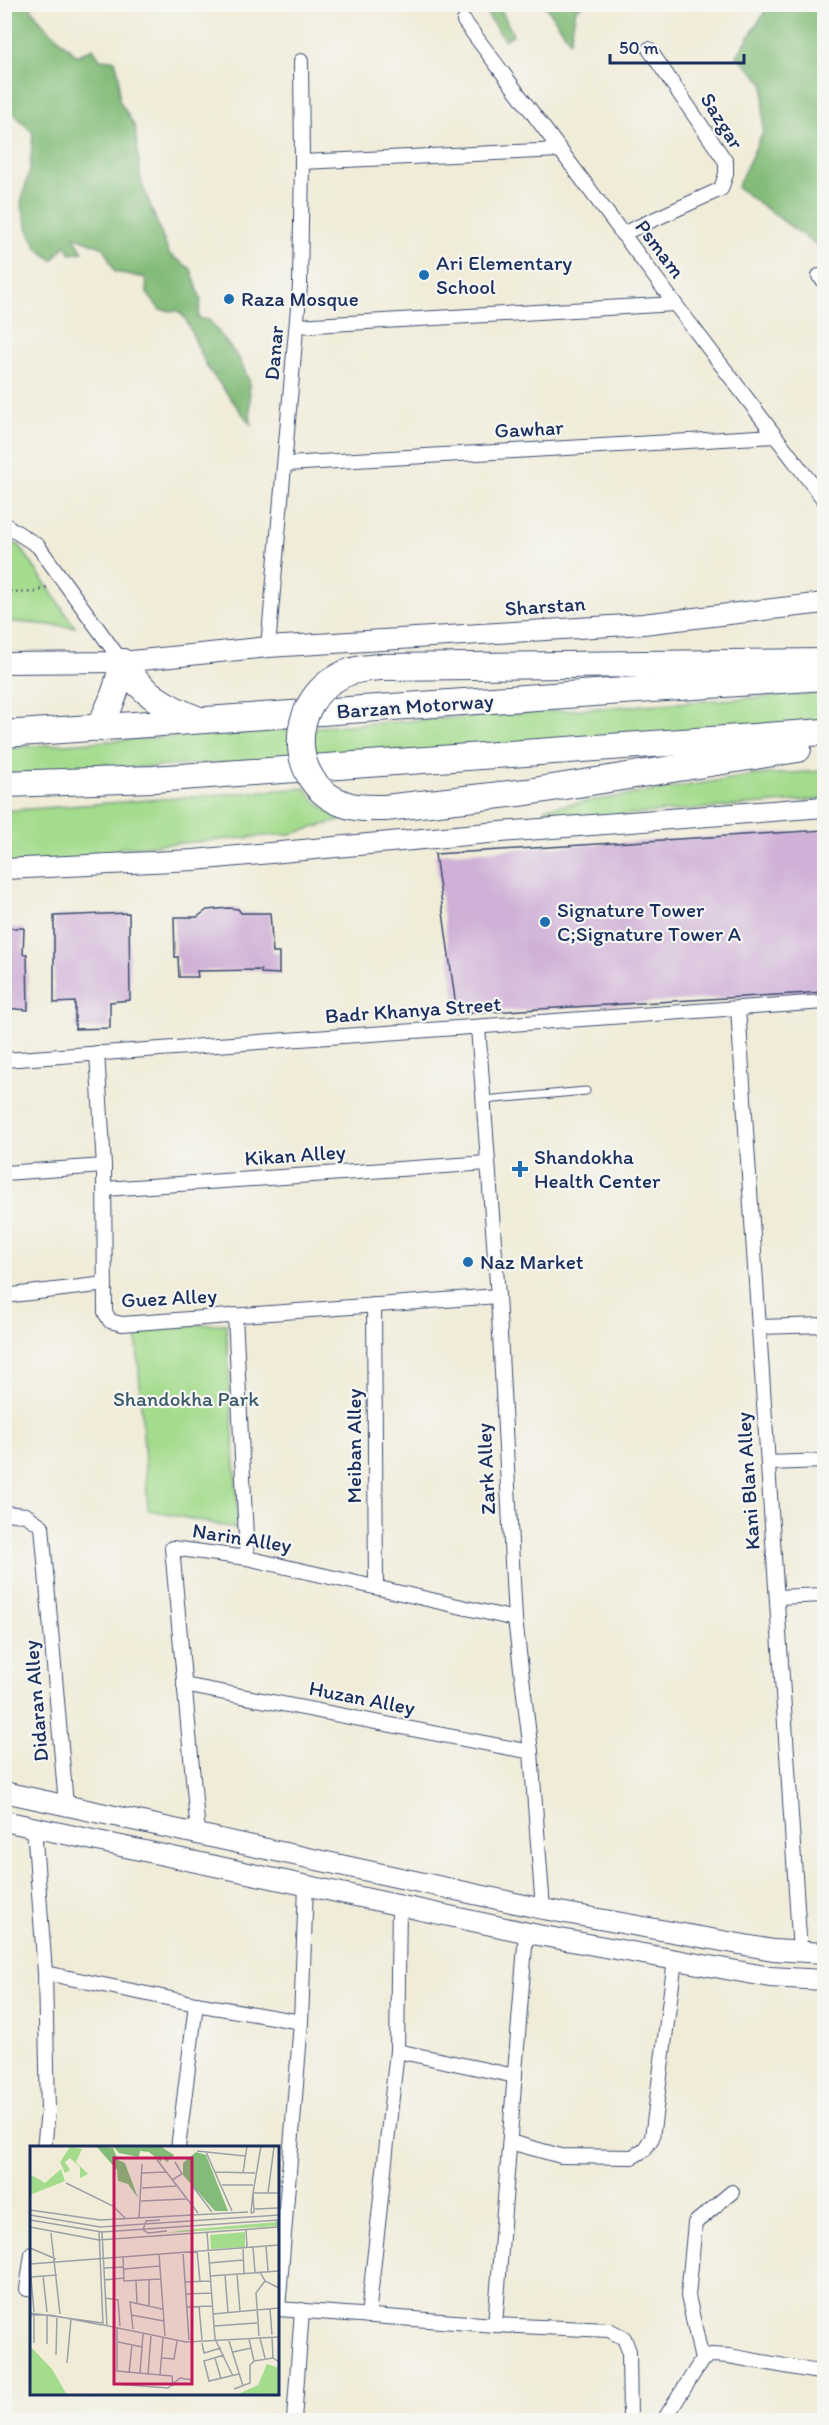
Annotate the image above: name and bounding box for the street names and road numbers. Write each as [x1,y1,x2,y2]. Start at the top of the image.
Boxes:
street label: Sazgar [695,88,750,154]
street label: Psmam [630,214,691,283]
street label: Danar [259,324,288,381]
street label: Gawhar [494,414,565,443]
street label: Sharstan [504,590,586,621]
street label: Barzan Motorway [335,688,495,723]
street label: Badr Khanya Street [324,991,502,1028]
street label: Kikan Alley [244,1138,346,1171]
street label: Guez Alley [120,1283,218,1312]
street label: Meiban Alley [341,1388,366,1503]
street label: Kani Blan Alley [730,1411,765,1551]
street label: Zark Alley [471,1422,500,1516]
street label: Narin Alley [191,1517,294,1558]
street label: Didaran Alley [18,1639,53,1763]
street label: Huzan Alley [307,1675,417,1720]

